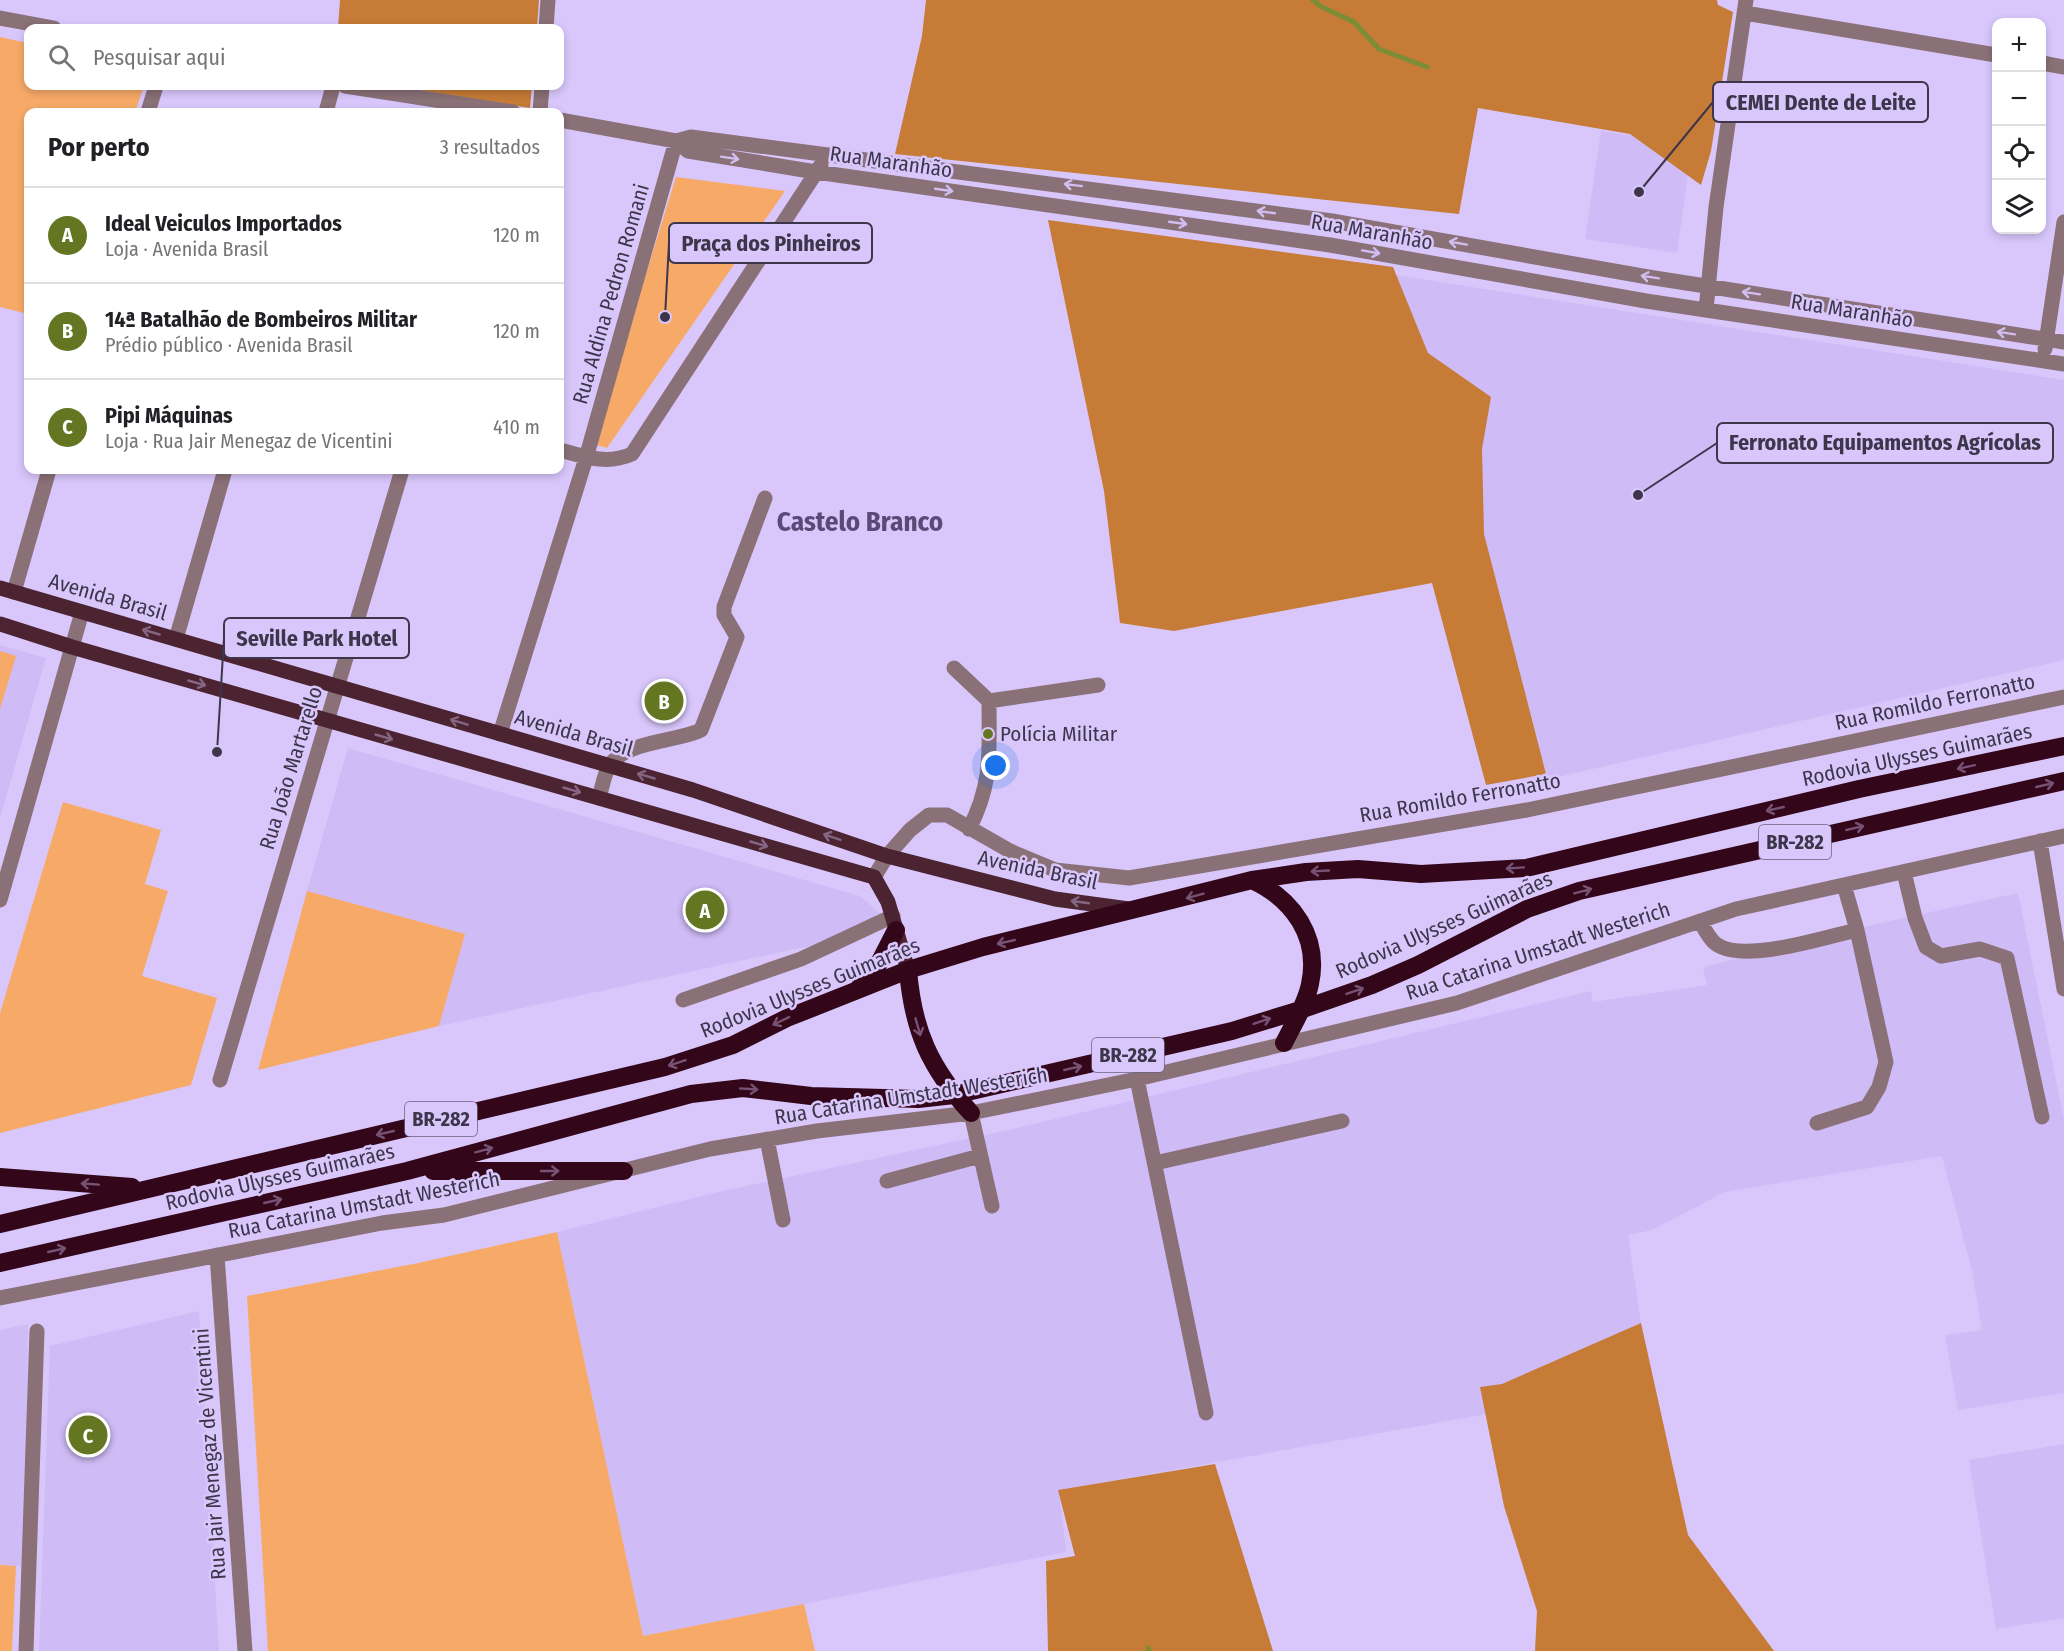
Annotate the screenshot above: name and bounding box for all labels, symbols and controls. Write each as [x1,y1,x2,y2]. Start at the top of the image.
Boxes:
map controls [1992,18,2046,234]
button: + [1992,18,2046,72]
search box [24,24,564,90]
icon: search [45,41,78,74]
text: Pesquisar aqui [93,44,225,71]
button: − [1992,72,2046,126]
callout: CEMEI Dente de Leite [1713,82,1928,122]
text: CEMEI Dente de Leite [1726,89,1916,116]
button: locate [1992,126,2046,180]
text: Por perto [48,132,150,163]
text: 3 resultados [440,135,540,159]
street label: Rua Maranhão [828,141,954,183]
one-way arrow [720,153,740,164]
one-way arrow [1063,180,1083,191]
button: layers [1992,180,2046,234]
street label: Rua Aldina Pedron Romani [567,181,655,407]
one-way arrow [933,185,953,196]
one-way arrow [1257,206,1276,217]
street label: Rua Maranhão [1309,208,1435,256]
text: Ideal Veiculos Importados [105,210,342,237]
one-way arrow [1168,218,1188,229]
text: A [62,223,73,247]
text: 120 m [493,223,540,247]
callout: Praça dos Pinheiros [669,223,872,263]
text: Praça dos Pinheiros [681,230,861,257]
text: Loja · Avenida Brasil [105,237,268,261]
one-way arrow [1449,238,1469,249]
one-way arrow [1361,247,1381,258]
one-way arrow [1641,271,1661,282]
one-way arrow [1742,287,1762,298]
street label: Rua Maranhão [1789,289,1915,333]
text: 14ª Batalhão de Bombeiros Militar [105,306,417,333]
text: B [62,319,73,343]
text: 120 m [493,319,540,343]
one-way arrow [1997,327,2017,338]
text: Prédio público · Avenida Brasil [105,333,353,357]
text: Pipi Máquinas [105,402,233,429]
text: C [62,415,73,439]
text: 410 m [493,415,540,439]
callout: Ferronato Equipamentos Agrícolas [1717,423,2053,463]
text: Loja · Rua Jair Menegaz de Vicentini [105,429,392,453]
text: Ferronato Equipamentos Agrícolas [1729,429,2041,456]
district label: Castelo Branco [777,506,943,538]
street label: Avenida Brasil [46,568,170,626]
callout: Seville Park Hotel [224,618,409,658]
text: Seville Park Hotel [236,625,399,652]
one-way arrow [142,626,161,637]
street label: Rua Romildo Ferronatto [1833,668,2037,736]
one-way arrow [187,678,206,690]
pin: B [644,678,684,724]
street label: Rua João Martarello [254,683,328,853]
street label: Avenida Brasil [512,704,636,762]
one-way arrow [450,716,469,727]
street label: Rodovia Ulysses Guimarães [1800,718,2034,792]
place label: Polícia Militar [1000,721,1118,747]
marker: Polícia Militar [981,727,995,741]
one-way arrow [374,732,393,743]
your location [981,751,1010,780]
one-way arrow [1956,761,1975,773]
street label: Rua Romildo Ferronatto [1357,768,1563,828]
one-way arrow [637,770,656,781]
one-way arrow [2035,779,2054,791]
one-way arrow [562,785,581,796]
one-way arrow [1766,804,1786,815]
one-way arrow [1845,822,1864,834]
road number: BR-282 [1759,825,1831,859]
one-way arrow [823,830,842,841]
one-way arrow [749,839,768,850]
street label: Avenida Brasil [976,845,1101,895]
one-way arrow [1506,863,1525,874]
street label: Rodovia Ulysses Guimarães [1332,865,1556,985]
one-way arrow [1311,866,1331,877]
one-way arrow [1573,885,1592,896]
pin: A [686,888,724,932]
one-way arrow [1186,891,1205,902]
street label: Rua Catarina Umstadt Westerich [1403,896,1673,1006]
one-way arrow [1070,897,1090,908]
street label: Rodovia Ulysses Guimarães [697,932,923,1044]
one-way arrow [997,936,1016,948]
one-way arrow [1345,985,1364,996]
one-way arrow [773,1015,791,1027]
one-way arrow [1252,1015,1271,1026]
one-way arrow [912,1018,924,1037]
road number: BR-282 [1092,1038,1164,1072]
one-way arrow [668,1058,687,1069]
one-way arrow [1063,1061,1082,1073]
street label: Rua Catarina Umstadt Westerich [773,1062,1049,1130]
one-way arrow [738,1084,758,1095]
road number: BR-282 [405,1102,477,1136]
one-way arrow [376,1127,395,1139]
street label: Rodovia Ulysses Guimarães [163,1138,397,1216]
one-way arrow [474,1144,493,1156]
one-way arrow [539,1165,559,1177]
street label: Rua Catarina Umstadt Westerich [226,1166,502,1244]
one-way arrow [81,1178,101,1189]
one-way arrow [264,1195,283,1207]
one-way arrow [47,1244,66,1255]
street label: Rua Jair Menegaz de Vicentini [188,1327,232,1581]
pin: C [68,1412,107,1458]

